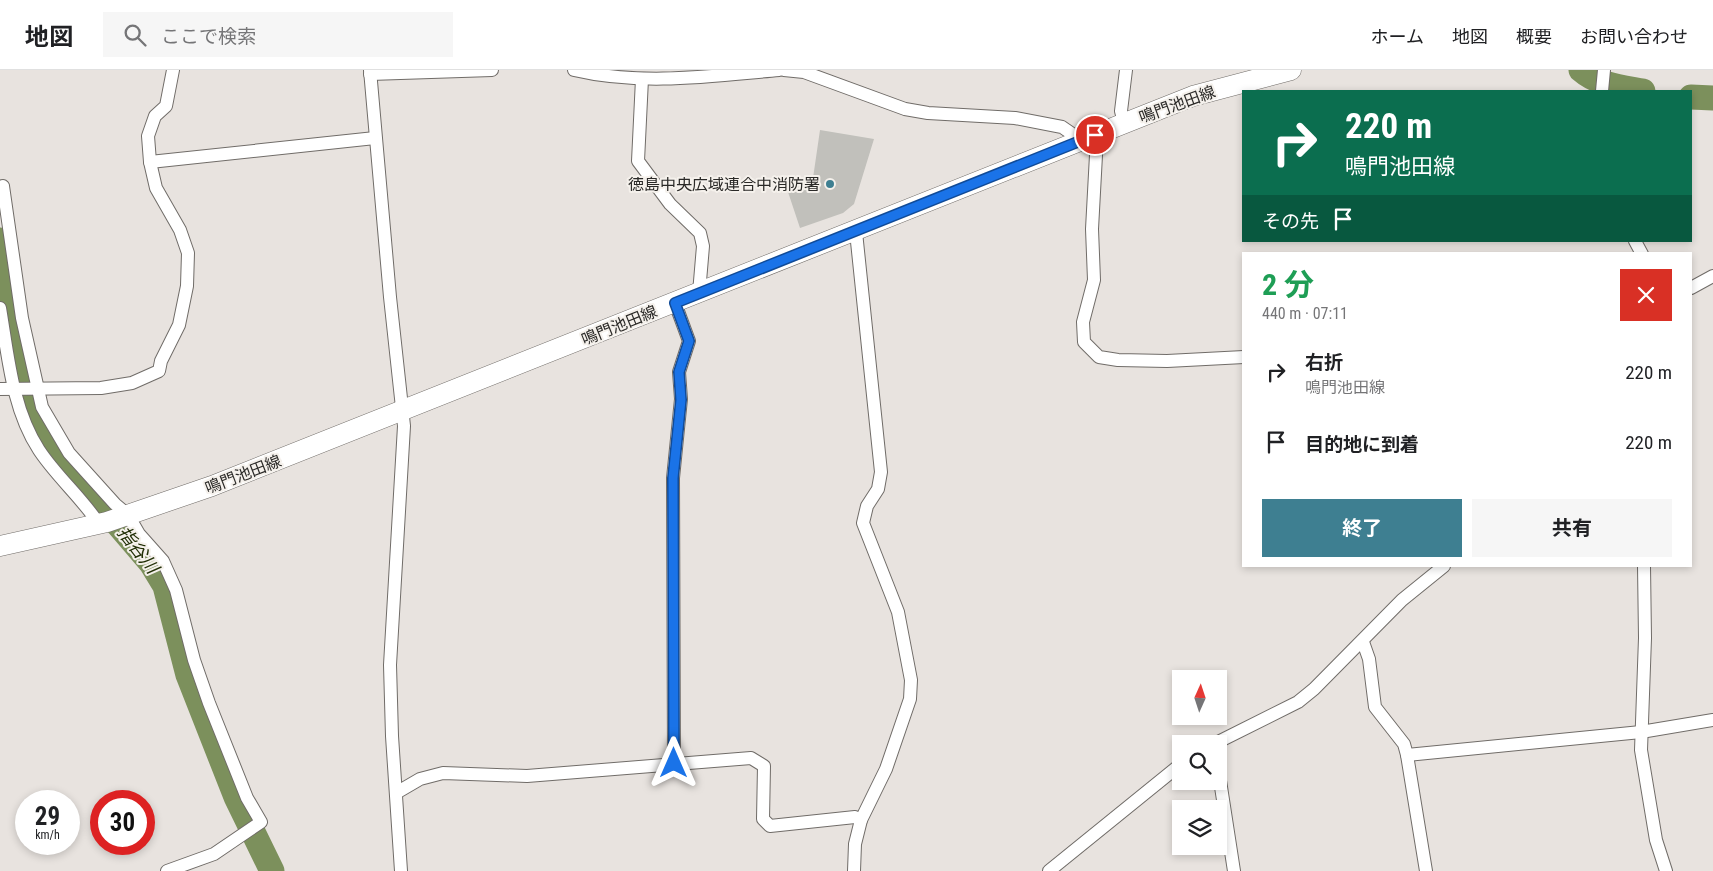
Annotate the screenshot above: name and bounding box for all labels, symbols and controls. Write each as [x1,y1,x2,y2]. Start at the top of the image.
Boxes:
search box [103,12,453,57]
icon: search [121,21,149,49]
text: 地図 [25,23,73,51]
text: ここで検索 [161,25,256,48]
text: ホーム [1371,26,1424,47]
text: 地図 [1452,26,1488,47]
text: 概要 [1516,26,1552,47]
text: お問い合わせ [1580,26,1688,47]
street label: 鳴門池田線 [1136,82,1218,127]
text: 220 m [1345,106,1432,147]
icon: right [1262,110,1327,175]
pin [1074,114,1116,156]
icon: arrive [1081,121,1109,149]
text: 鳴門池田線 [1345,154,1455,179]
place label: 徳島中央広域連合中消防署 [628,175,820,194]
marker: 徳島中央広域連合中消防署 [824,178,836,190]
icon: arrive [1329,205,1357,233]
text: その先 [1262,210,1319,233]
text: 2 分 [1262,267,1314,302]
button: close [1620,269,1672,321]
street label: 鳴門池田線 [579,302,660,349]
text: 440 m · 07:11 [1262,304,1348,323]
text: 右折 [1305,351,1343,374]
icon: right [1262,358,1290,386]
text: 220 m [1625,361,1672,384]
text: 鳴門池田線 [1305,378,1385,397]
icon: arrive [1262,428,1290,456]
text: 220 m [1625,431,1672,454]
text: 目的地に到着 [1305,433,1419,456]
street label: 鳴門池田線 [202,451,284,498]
button: 終了 [1262,499,1462,557]
button: 共有 [1472,499,1672,557]
water label: 指谷川 [113,522,165,579]
north arrow [1172,670,1228,725]
map controls [1172,670,1227,855]
button: search [1172,735,1227,790]
position arrow [647,736,699,788]
speed limit sign: 30 [90,790,155,855]
button: layers [1172,800,1227,855]
text: 29 [35,802,60,831]
text: km/h [35,828,60,842]

